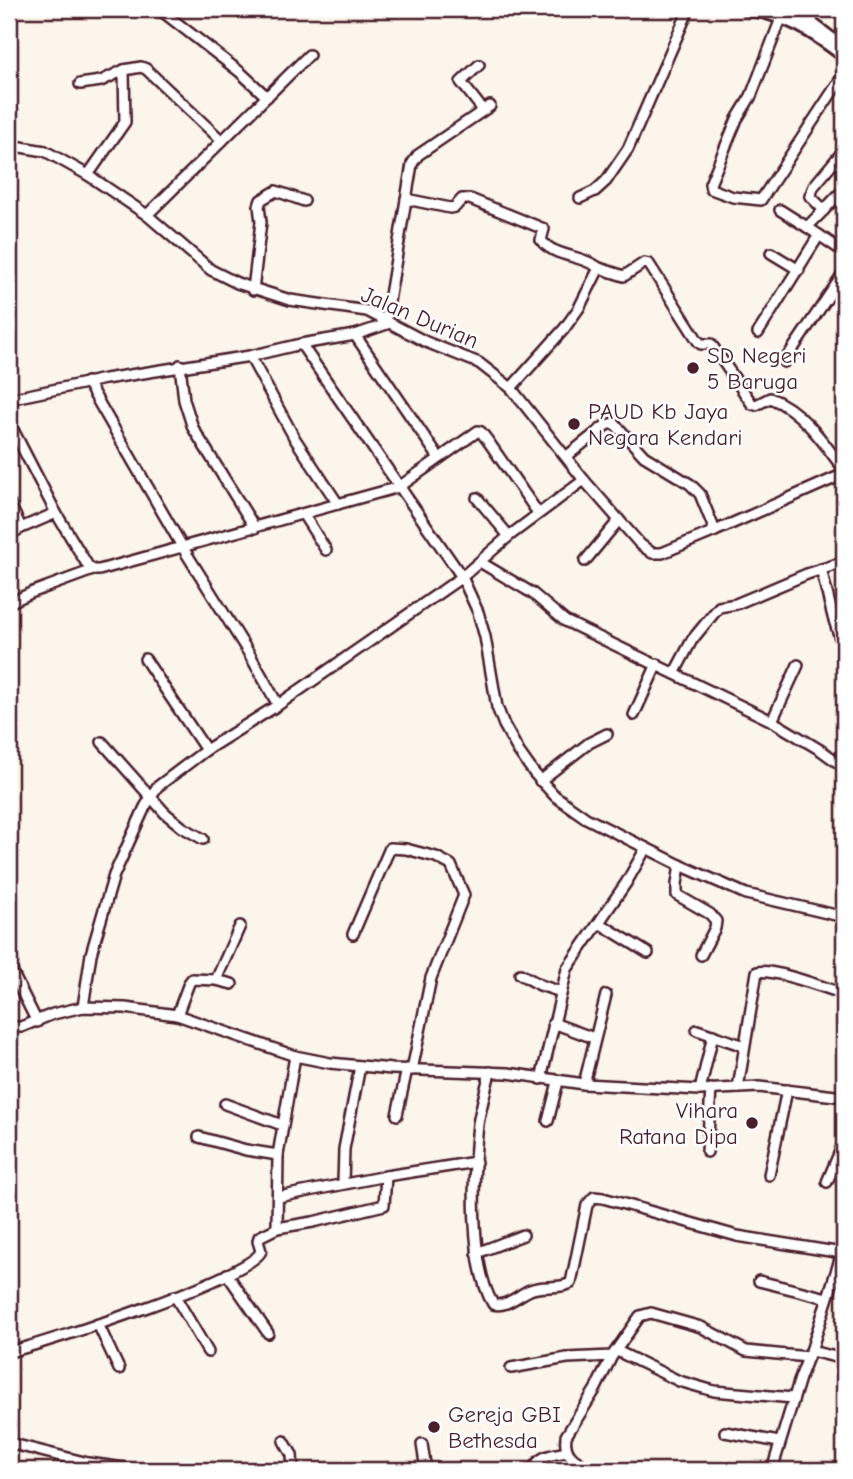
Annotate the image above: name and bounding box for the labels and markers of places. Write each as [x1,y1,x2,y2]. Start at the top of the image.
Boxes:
place label: SD Negeri 5 Baruga [707,342,807,395]
marker: SD Negeri 5 Baruga [685,360,701,376]
place label: PAUD Kb Jaya Negara Kendari [588,398,743,451]
marker: PAUD Kb Jaya Negara Kendari [566,416,582,432]
place label: Vihara Ratana Dipa [619,1097,738,1150]
marker: Vihara Ratana Dipa [744,1115,760,1131]
place label: Gereja GBI Bethesda [448,1401,561,1454]
marker: Gereja GBI Bethesda [426,1419,442,1435]

